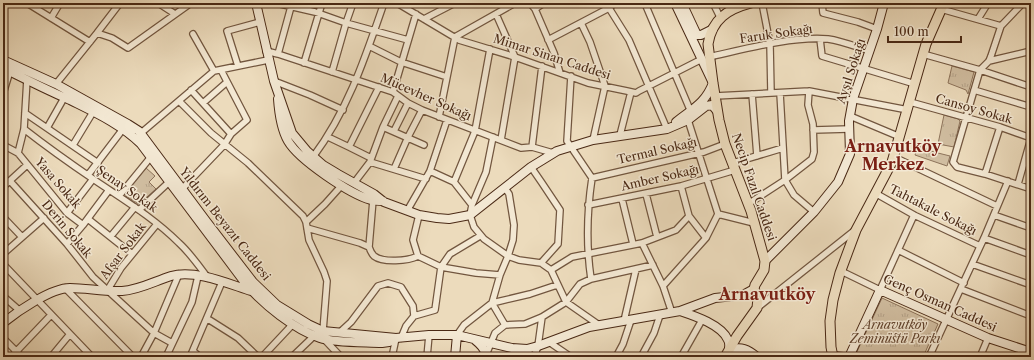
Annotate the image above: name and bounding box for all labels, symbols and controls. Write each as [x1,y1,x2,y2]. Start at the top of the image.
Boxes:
scale bar [888,18,961,44]
street label: Faruk Sokağı [739,21,814,46]
text: 100 m [894,24,929,39]
street label: Mimar Sinan Caddesi [492,30,613,83]
street label: Ayşıl Sokağı [833,36,868,106]
street label: Mücevher Sokağı [378,70,474,123]
street label: Cansoy Sokak [934,90,1015,127]
street label: Necip Fazıl Caddesi [729,131,780,243]
street label: Termal Sokağı [616,134,699,167]
district label: Arnavutköy Merkez [844,136,943,174]
street label: Yasa Sokak [31,153,85,212]
street label: Amber Sokağı [619,161,701,194]
street label: Şenay Sokak [94,162,162,216]
street label: Yıldırım Beyazıt Caddesi [176,163,274,283]
street label: Tahtakale Sokağı [887,181,980,238]
street label: Derin Sokak [39,197,96,261]
street label: Afşar Sokak [96,218,149,283]
street label: Genç Osman Caddesi [881,271,1000,334]
district label: Arnavutköy [718,284,817,304]
park label: Arnavutköy Zeminüstü Parkı [849,317,940,346]

